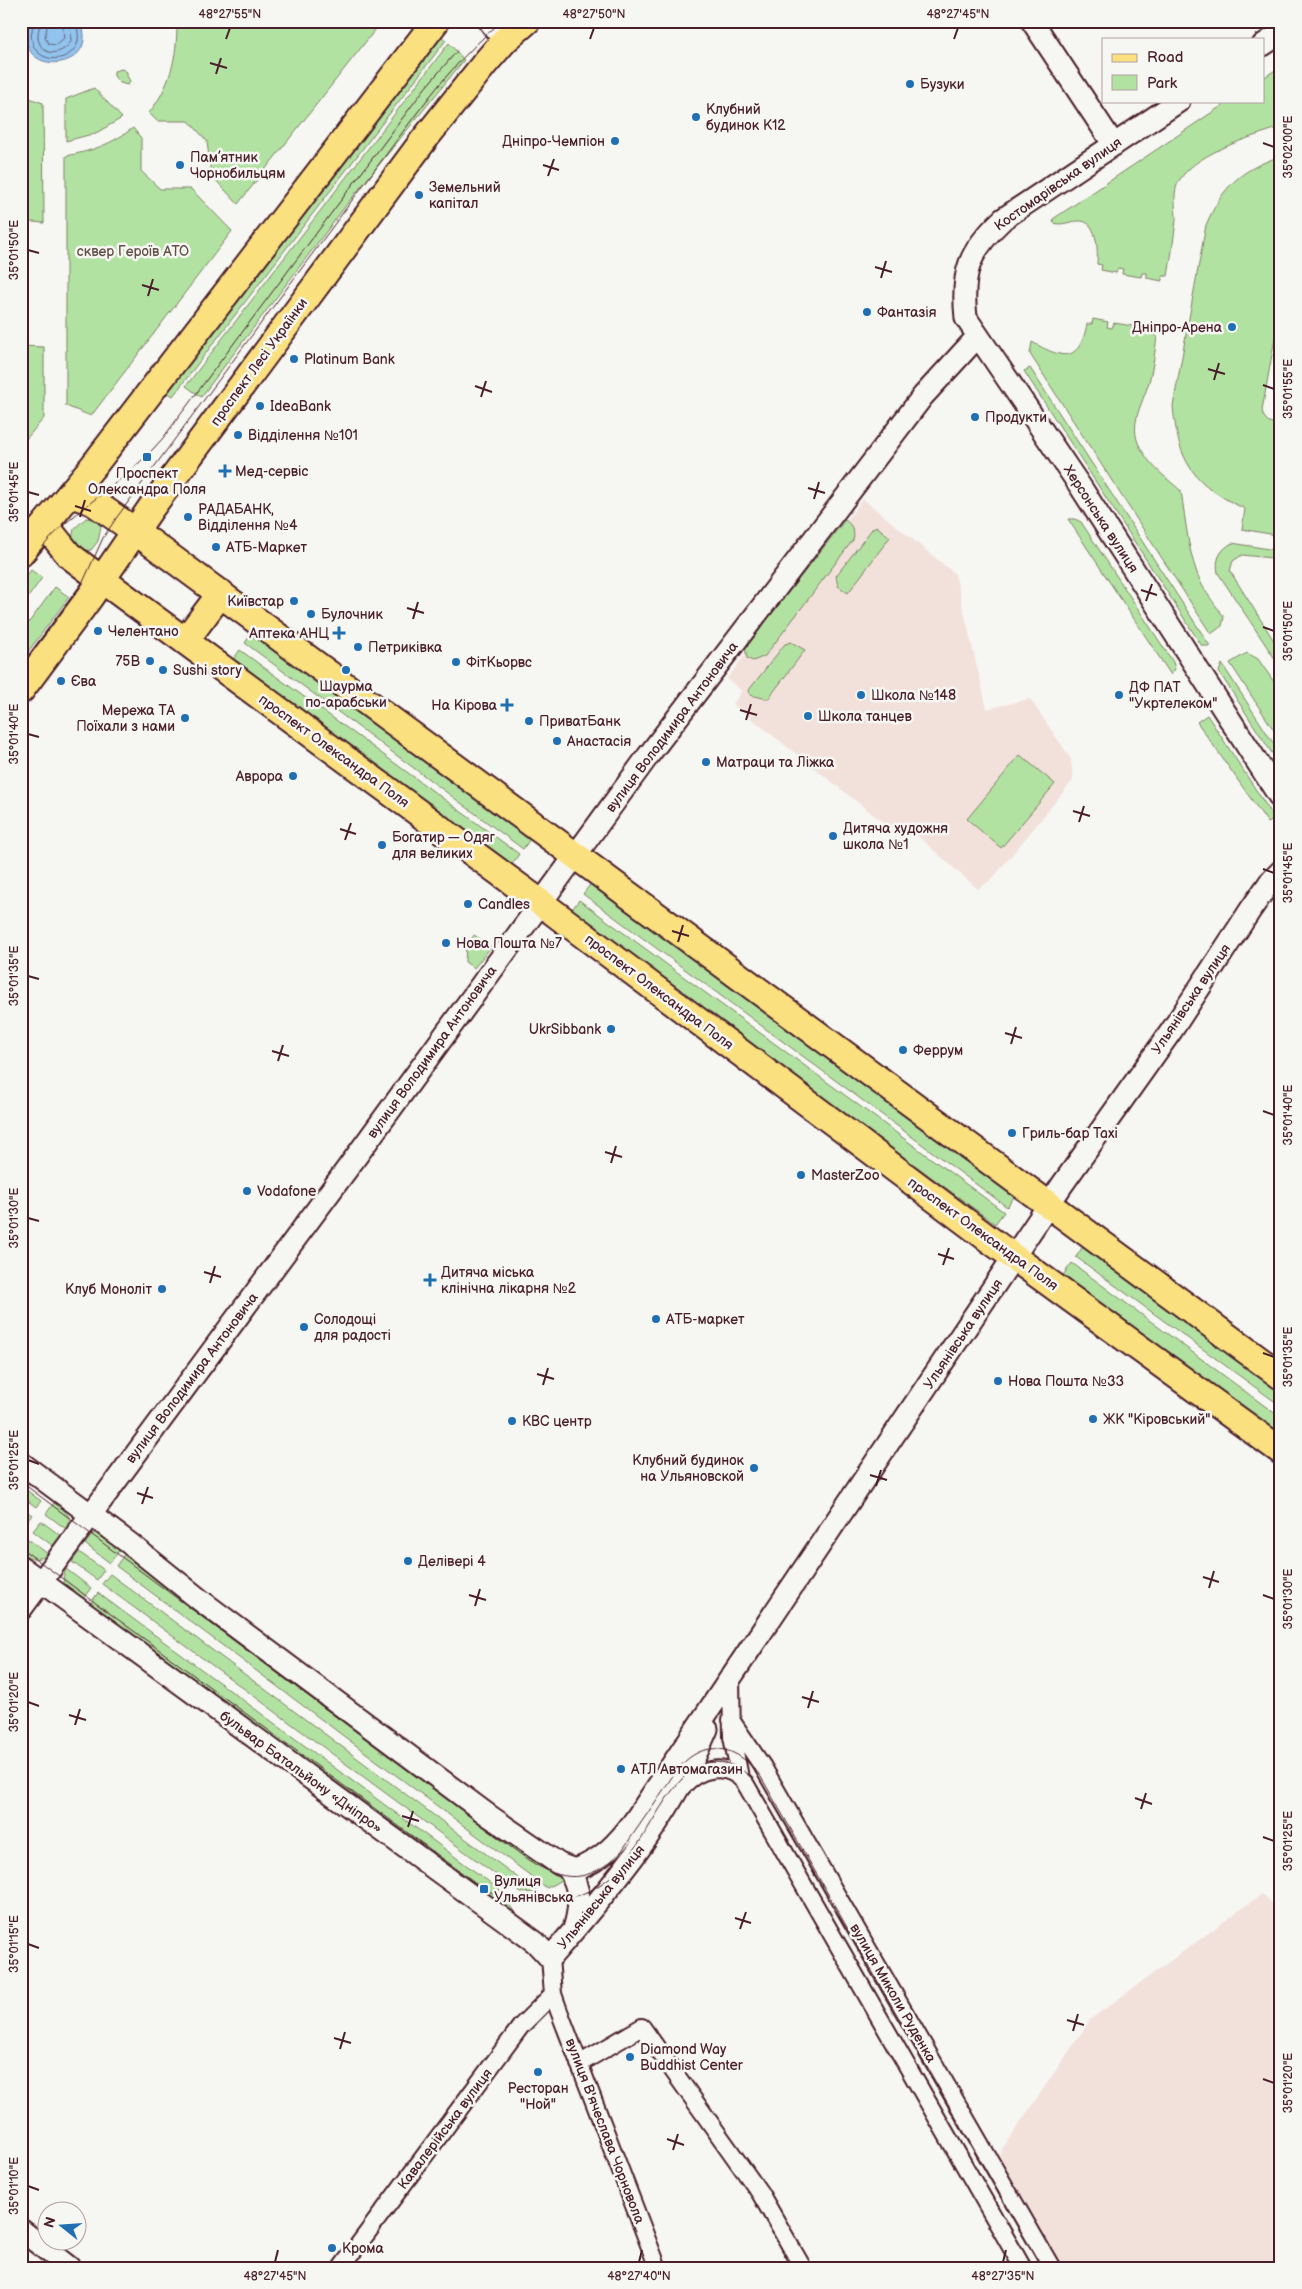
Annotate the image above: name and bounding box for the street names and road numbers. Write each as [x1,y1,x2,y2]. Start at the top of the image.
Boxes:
street label: Костомарівська вулиця [991,133,1125,234]
street label: проспект Лесі Українки [207,295,311,429]
street label: Херсонська вулиця [1060,462,1142,576]
street label: вулиця Володимира Антоновича [602,638,742,816]
street label: проспект Олександра Поля [255,691,413,811]
street label: проспект Олександра Поля [581,931,737,1054]
street label: Ульянівська вулиця [1148,941,1234,1057]
street label: вулиця Володимира Антоновича [364,962,501,1142]
street label: проспект Олександра Поля [904,1174,1062,1294]
street label: Ульянівська вулиця [920,1276,1006,1392]
street label: вулиця Володимира Антоновича [122,1289,262,1467]
street label: бульвар Батальйону «Дніпро» [216,1707,386,1837]
street label: Ульянівська вулиця [554,1841,648,1953]
street label: вулиця Миколи Руденка [846,1920,940,2066]
street label: вулиця В'ячеслава Чорновола [562,2036,649,2227]
street label: Кавалерійська вулиця [394,2065,496,2193]

